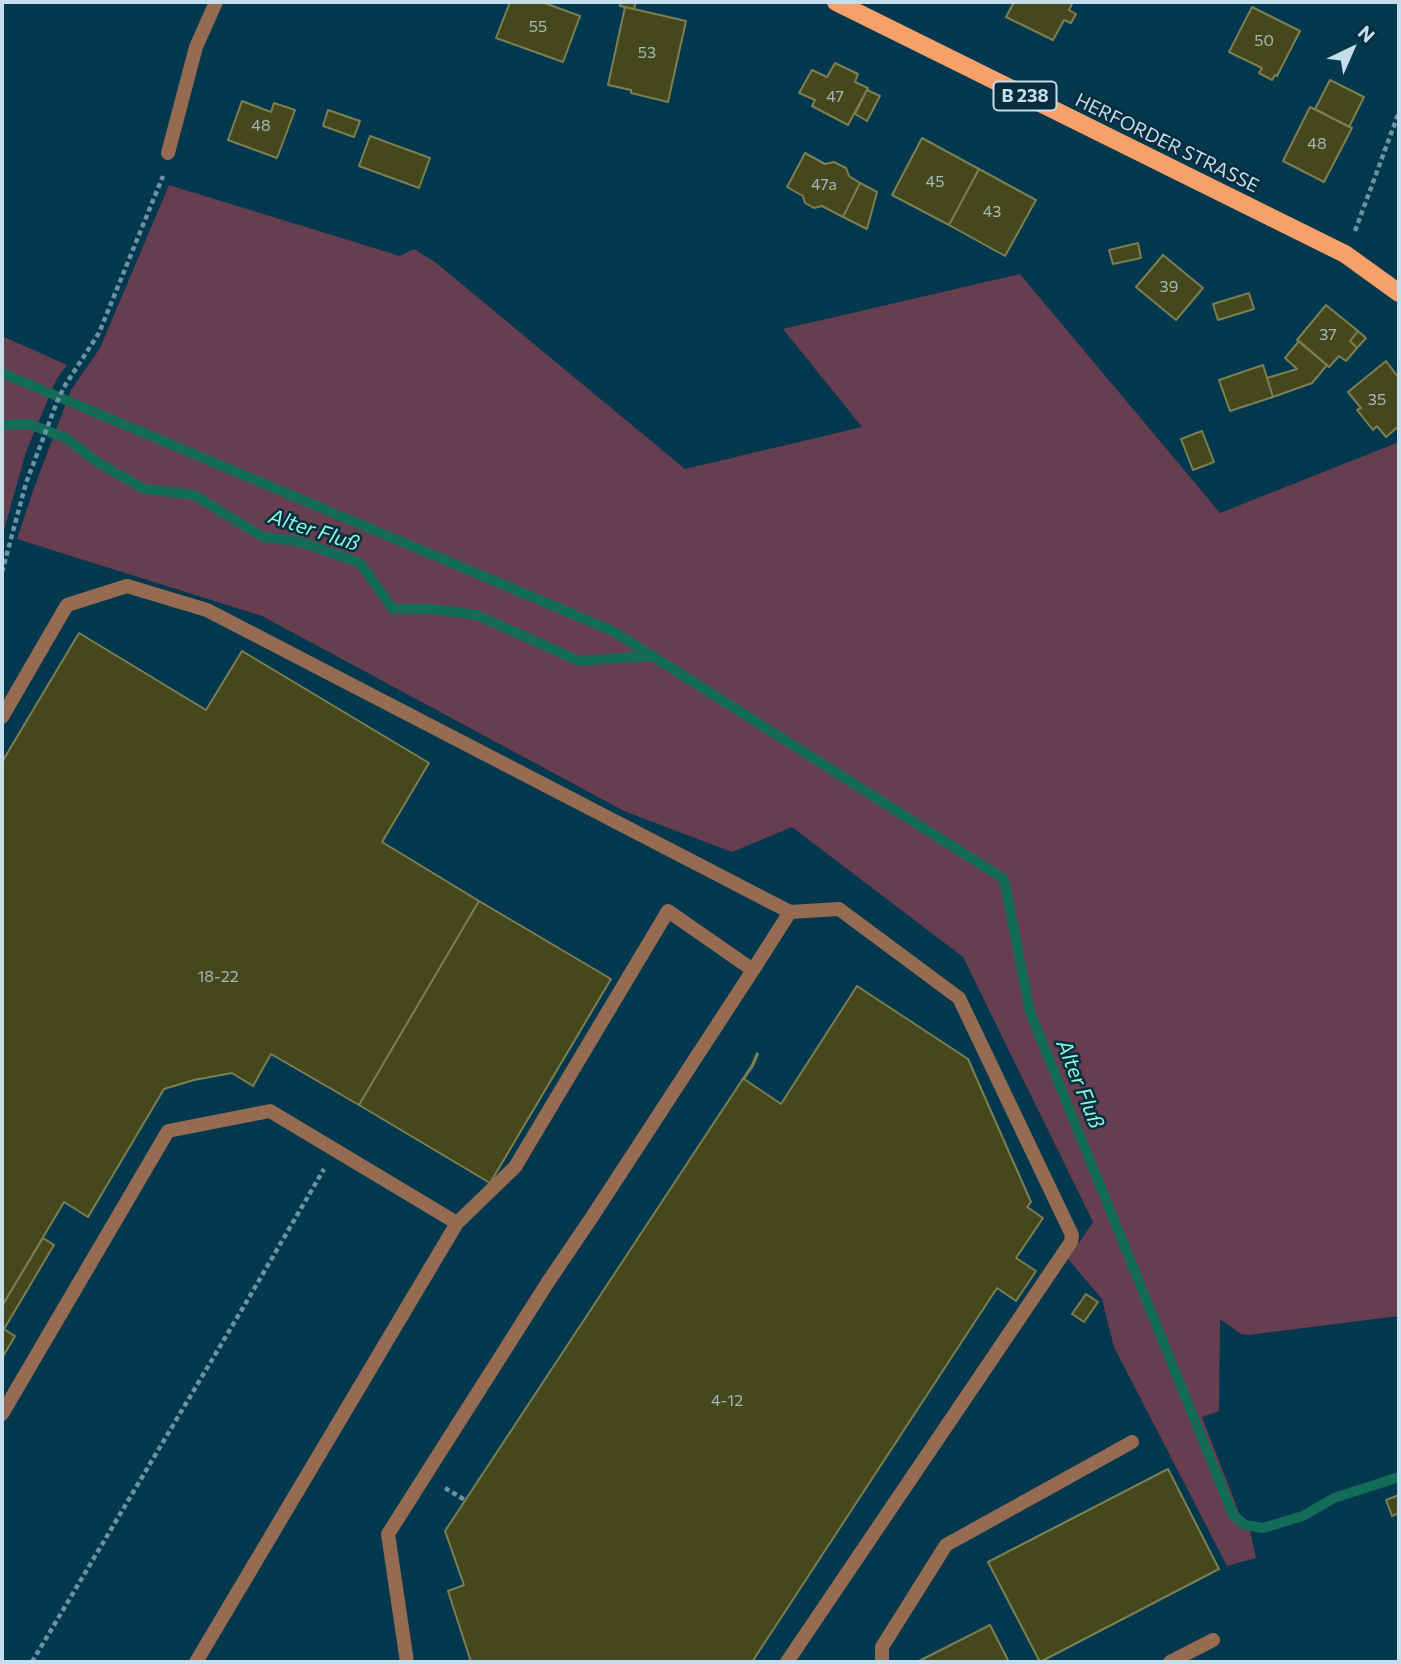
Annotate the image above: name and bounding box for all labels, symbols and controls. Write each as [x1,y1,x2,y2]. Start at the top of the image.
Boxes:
north arrow [1317,14,1387,84]
house number: 55 [529,17,547,37]
text: N [1354,20,1380,47]
house number: 50 [1254,31,1274,51]
house number: 53 [638,43,656,63]
road number: B 238 [993,82,1056,110]
house number: 47 [826,87,844,107]
street label: HERFORDER STRASSE [1071,89,1263,197]
house number: 48 [251,116,271,136]
house number: 48 [1307,134,1327,154]
house number: 45 [926,172,944,192]
house number: 47a [811,175,837,195]
house number: 43 [983,202,1001,222]
house number: 39 [1160,277,1178,297]
house number: 37 [1319,325,1337,345]
house number: 35 [1368,390,1386,410]
water label: Alter Fluß [266,504,362,556]
house number: 18-22 [197,967,239,987]
water label: Alter Fluß [1051,1036,1109,1132]
house number: 4-12 [711,1391,743,1411]

